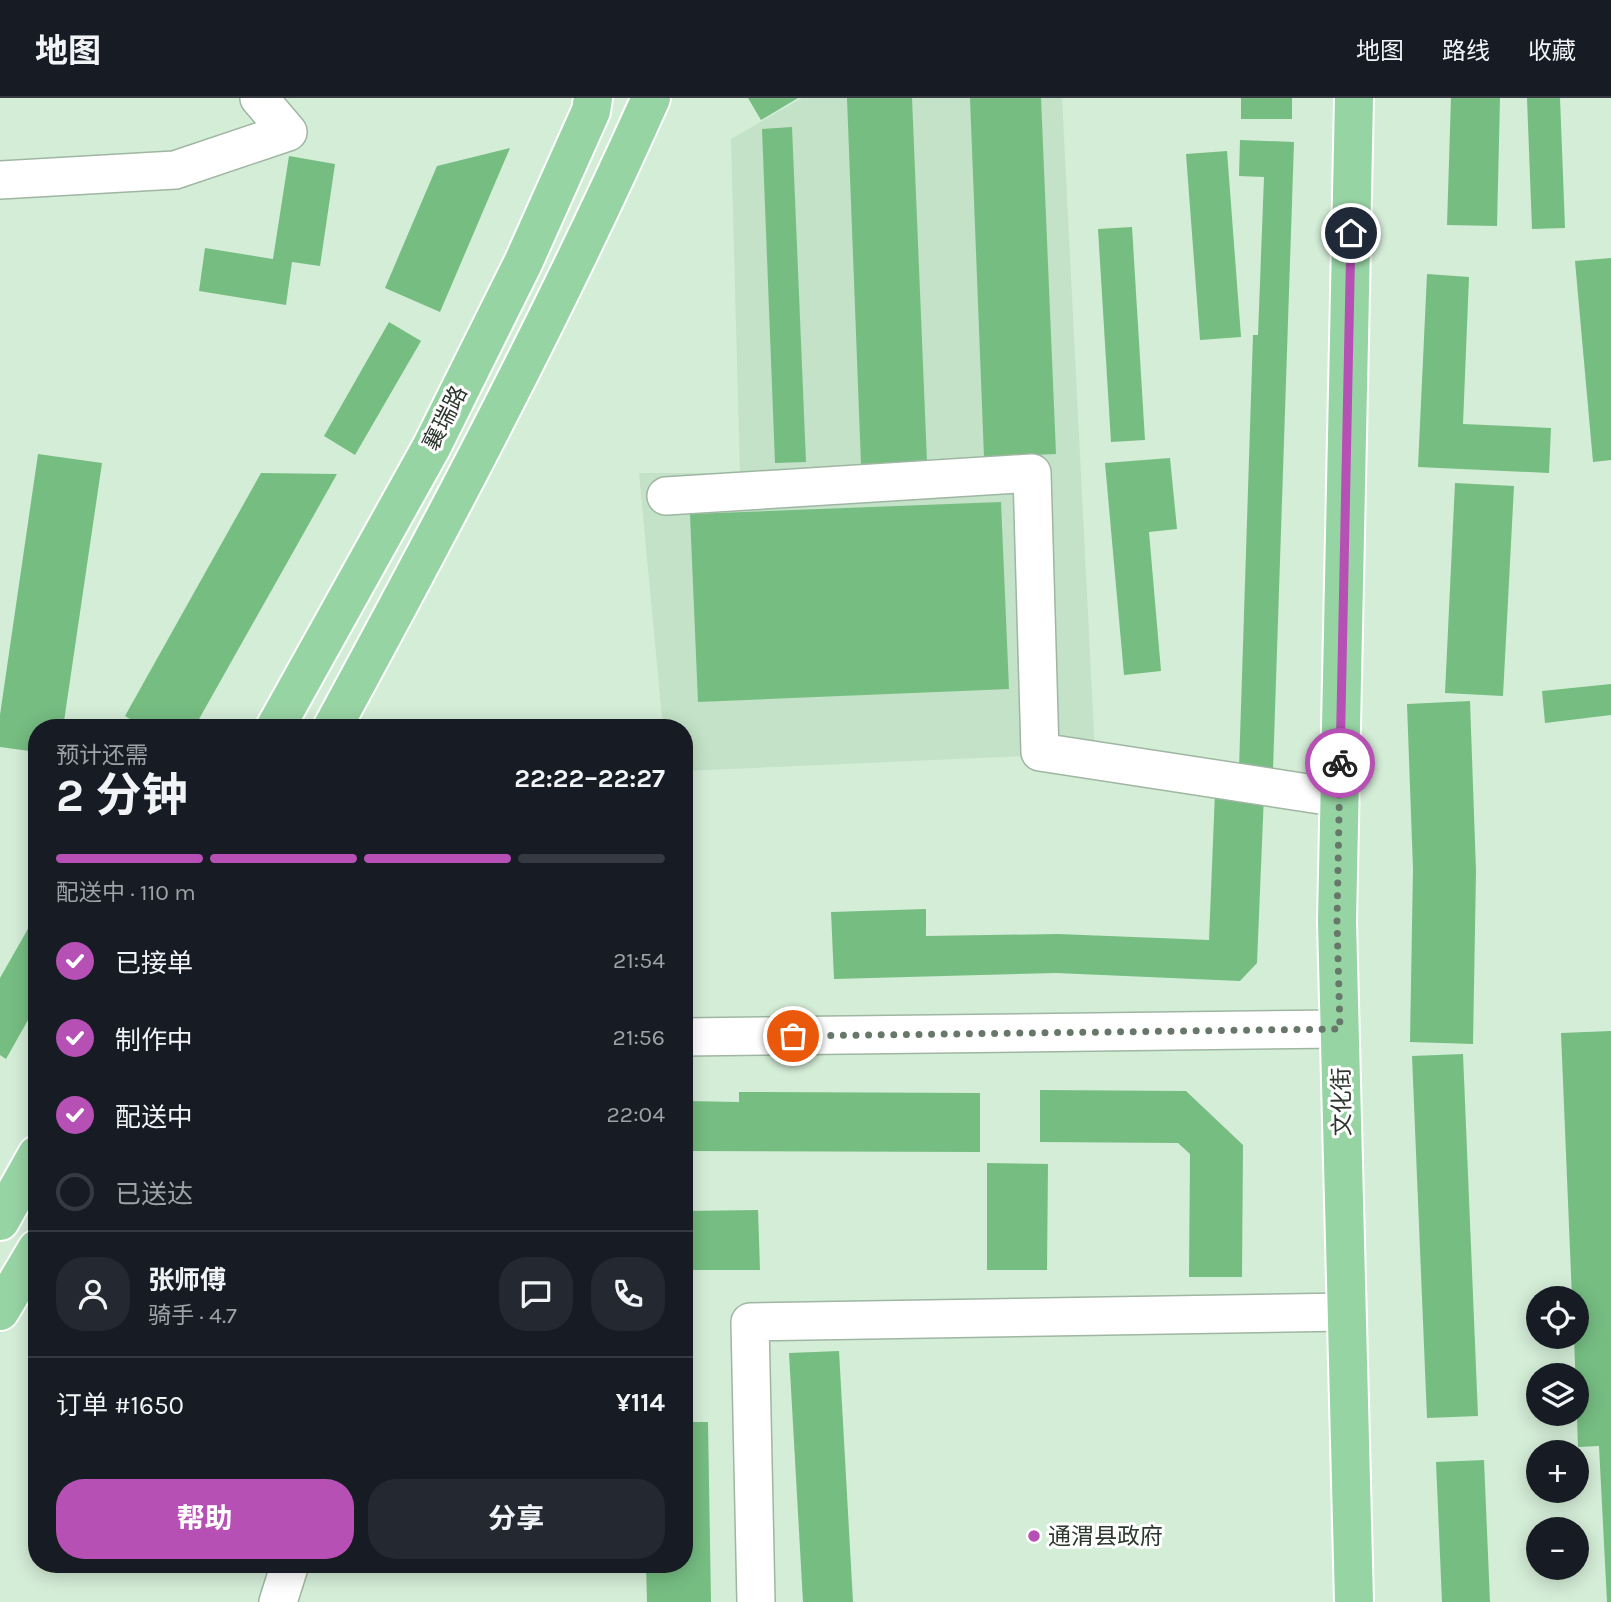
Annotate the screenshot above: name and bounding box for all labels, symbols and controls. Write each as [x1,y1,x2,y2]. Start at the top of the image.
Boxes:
text: 地图 [35,32,101,70]
text: 地图 [1356,37,1404,65]
text: 路线 [1442,37,1490,65]
text: 收藏 [1528,37,1576,65]
pin [1321,203,1381,263]
icon: home [1332,214,1370,252]
street label: 襄瑞路 [417,381,473,455]
courier [1305,728,1375,798]
text: 预计还需 [56,742,148,769]
icon: bike [1321,744,1359,782]
text: 22:22–22:27 [514,763,665,794]
text: 2 分钟 [56,769,187,823]
text: 配送中 · 110 m [56,879,196,906]
icon: check [56,942,94,980]
text: 21:54 [613,947,665,974]
text: 已接单 [115,948,193,979]
pin [763,1006,823,1066]
icon: bag [774,1017,812,1055]
icon: check [56,1019,94,1057]
text: 21:56 [613,1024,665,1051]
text: 制作中 [115,1025,193,1056]
street label: 文化街 [1328,1067,1356,1137]
icon: check [56,1096,94,1134]
text: 22:04 [607,1101,665,1128]
text: 配送中 [115,1102,193,1133]
text: 已送达 [115,1179,193,1210]
button: person [56,1257,130,1331]
button: chat [499,1257,573,1331]
button: phone [591,1257,665,1331]
text: 张师傅 [148,1265,226,1296]
map controls [1526,1286,1589,1580]
button: locate [1526,1286,1589,1349]
text: 骑手 · 4.7 [148,1302,237,1329]
button: layers [1526,1363,1589,1426]
text: ¥114 [616,1387,665,1418]
text: 订单 #1650 [56,1390,184,1421]
button: + [1526,1440,1589,1503]
button: 帮助 [56,1479,354,1559]
button: 分享 [368,1479,665,1559]
button: − [1526,1517,1589,1580]
place label: 通渭县政府 [1048,1523,1163,1550]
marker: 通渭县政府 [1026,1528,1042,1544]

